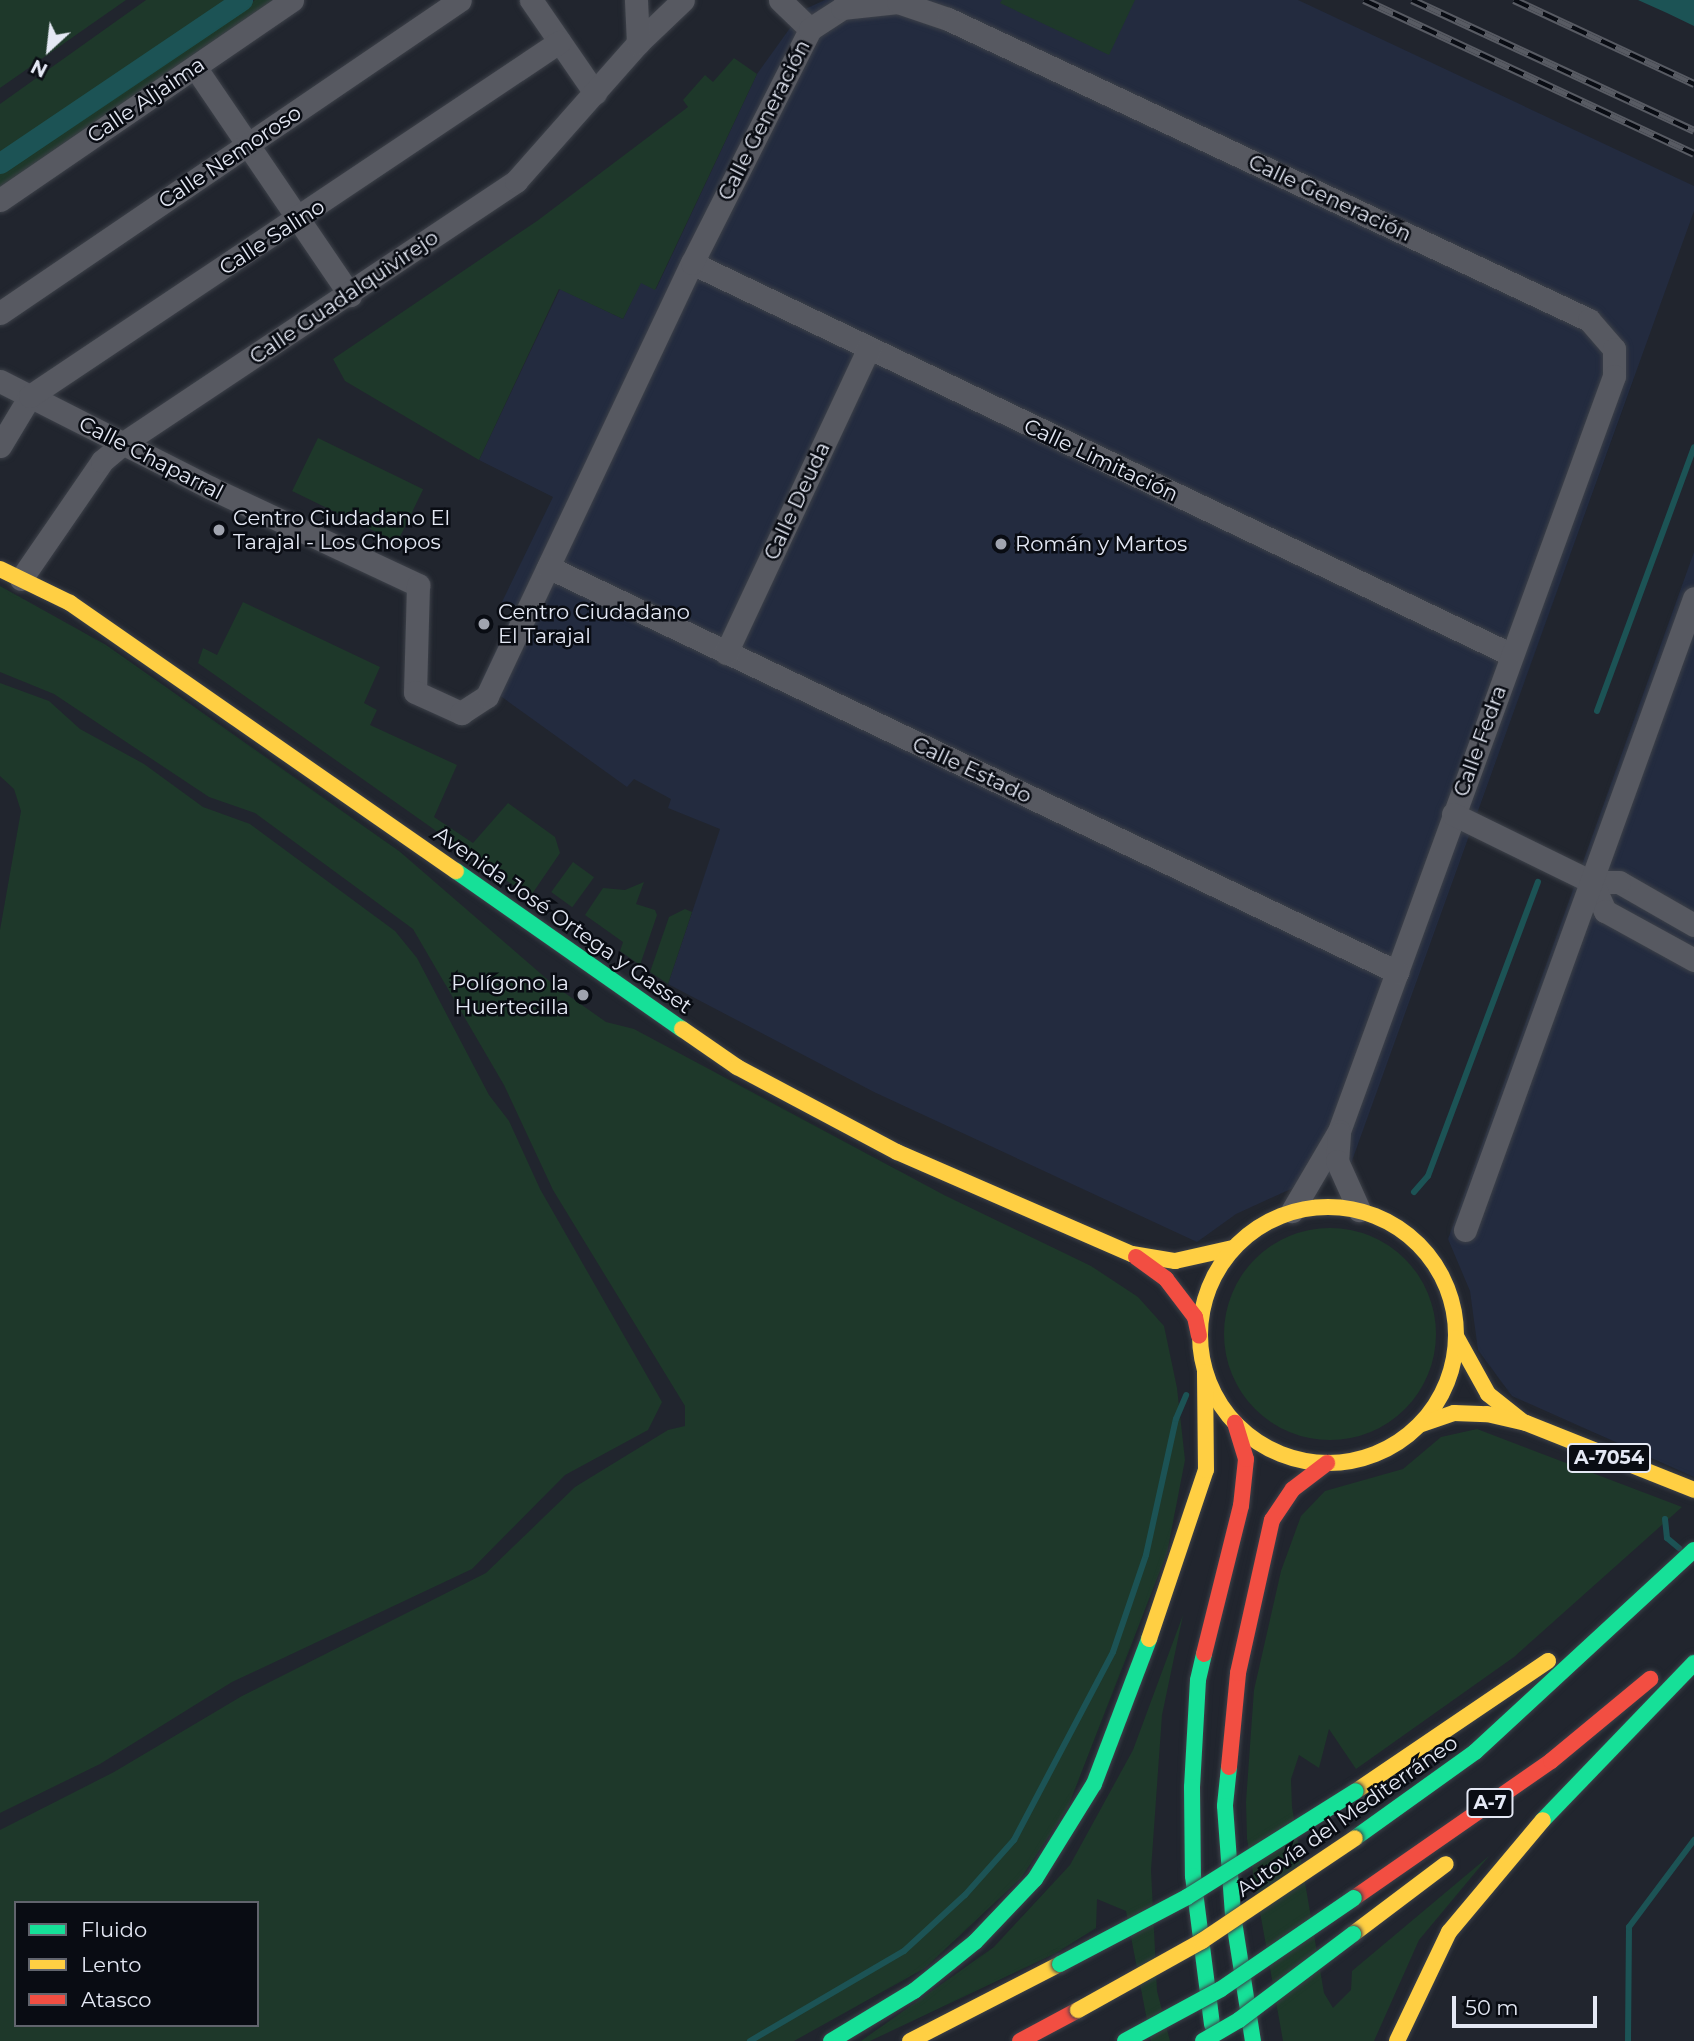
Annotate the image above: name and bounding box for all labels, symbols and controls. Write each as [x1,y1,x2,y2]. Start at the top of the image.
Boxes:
north arrow [14,14,84,84]
street label: Calle Generación [713,35,815,205]
street label: Calle Aljaima [83,52,209,148]
text: N [27,54,51,82]
street label: Calle Nemoroso [154,100,306,214]
street label: Calle Generación [1244,149,1416,247]
street label: Calle Salino [215,194,329,280]
street label: Calle Guadalquivirejo [245,224,443,370]
street label: Calle Chaparral [75,411,227,505]
street label: Calle Limitación [1020,413,1182,507]
street label: Calle Deuda [759,438,835,564]
place label: Centro Ciudadano El Tarajal - Los Chopos [233,505,450,555]
marker: Centro Ciudadano El Tarajal - Los Chopos [211,522,227,538]
place label: Román y Martos [1015,531,1187,557]
marker: Román y Martos [993,536,1009,552]
place label: Centro Ciudadano El Tarajal [498,599,690,649]
marker: Centro Ciudadano El Tarajal [476,616,492,632]
street label: Calle Fedra [1448,682,1512,800]
street label: Calle Estado [908,731,1036,809]
street label: Avenida José Ortega y Gasset [429,821,697,1019]
place label: Polígono la Huertecilla [451,970,569,1020]
marker: Polígono la Huertecilla [575,987,591,1003]
road number: A-7054 [1567,1442,1651,1474]
street label: Autovía del Mediterráneo [1231,1730,1463,1902]
road number: A-7 [1466,1787,1514,1818]
legend [14,1901,259,2027]
text: Fluido [81,1917,147,1942]
text: Lento [81,1952,141,1977]
scale bar [1456,1982,1601,2026]
text: Atasco [81,1987,152,2012]
text: 50 m [1465,1995,1519,2020]

